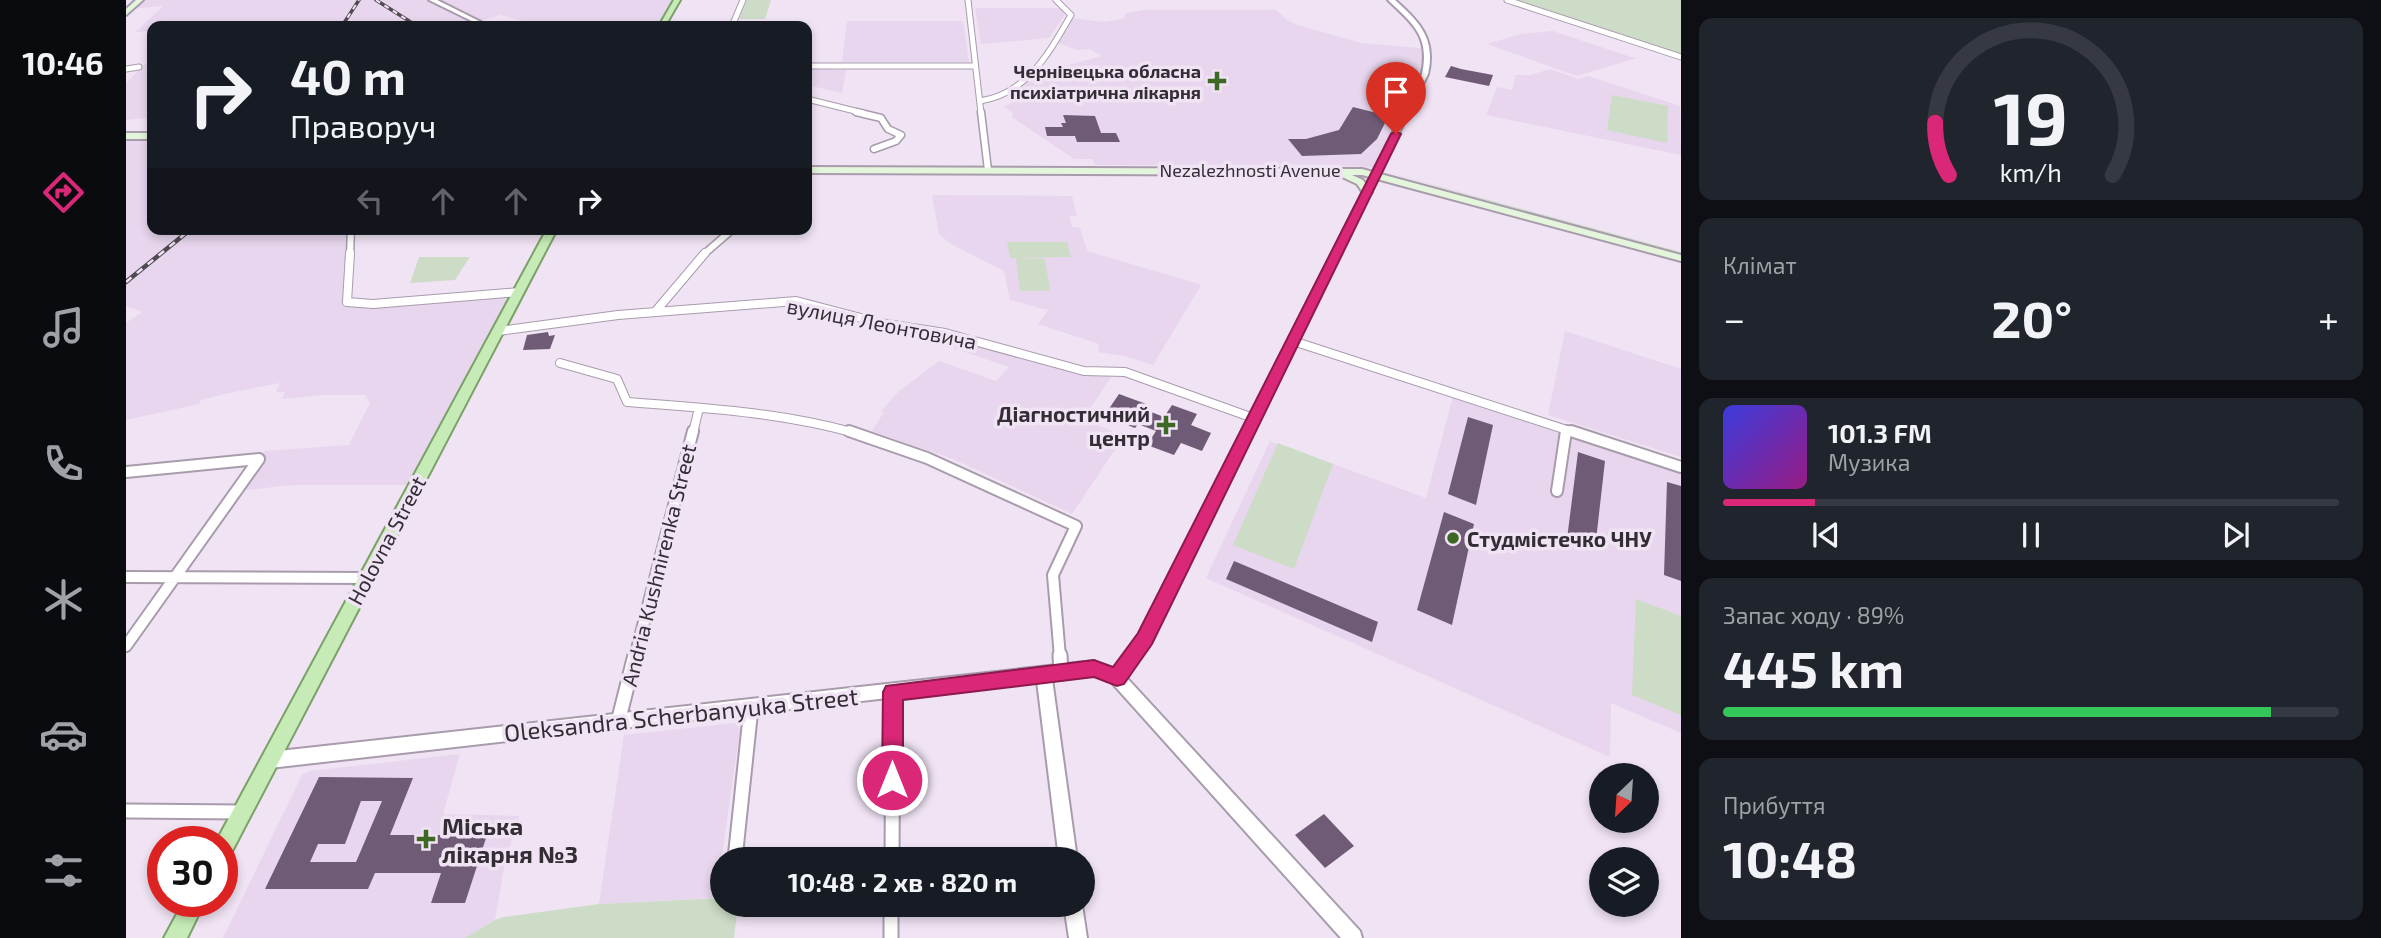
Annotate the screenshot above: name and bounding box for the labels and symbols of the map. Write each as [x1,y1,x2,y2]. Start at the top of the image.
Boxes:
place label: Чернівецька обласна психіатрична лікарня [1010,60,1201,103]
pin [1366,62,1426,134]
marker: Чернівецька обласна психіатрична лікарня [1207,71,1227,91]
street label: Nezalezhnosti Avenue [1159,159,1341,181]
street label: вулиця Леонтовича [785,292,979,355]
place label: Діагностичний центр [997,401,1150,450]
marker: Діагностичний центр [1156,415,1176,435]
street label: Andria Kushnirenka Street [616,441,700,689]
street label: Holovna Street [342,471,430,609]
place label: Студмістечко ЧНУ [1467,526,1652,551]
marker: Студмістечко ЧНУ [1445,530,1461,546]
street label: Oleksandra Scherbanyuka Street [503,681,859,747]
position arrow [855,743,929,817]
north arrow [1589,763,1659,833]
place label: Міська лікарня №3 [442,811,578,868]
speed limit sign: 30 [147,826,238,917]
marker: Міська лікарня №3 [416,829,436,849]

